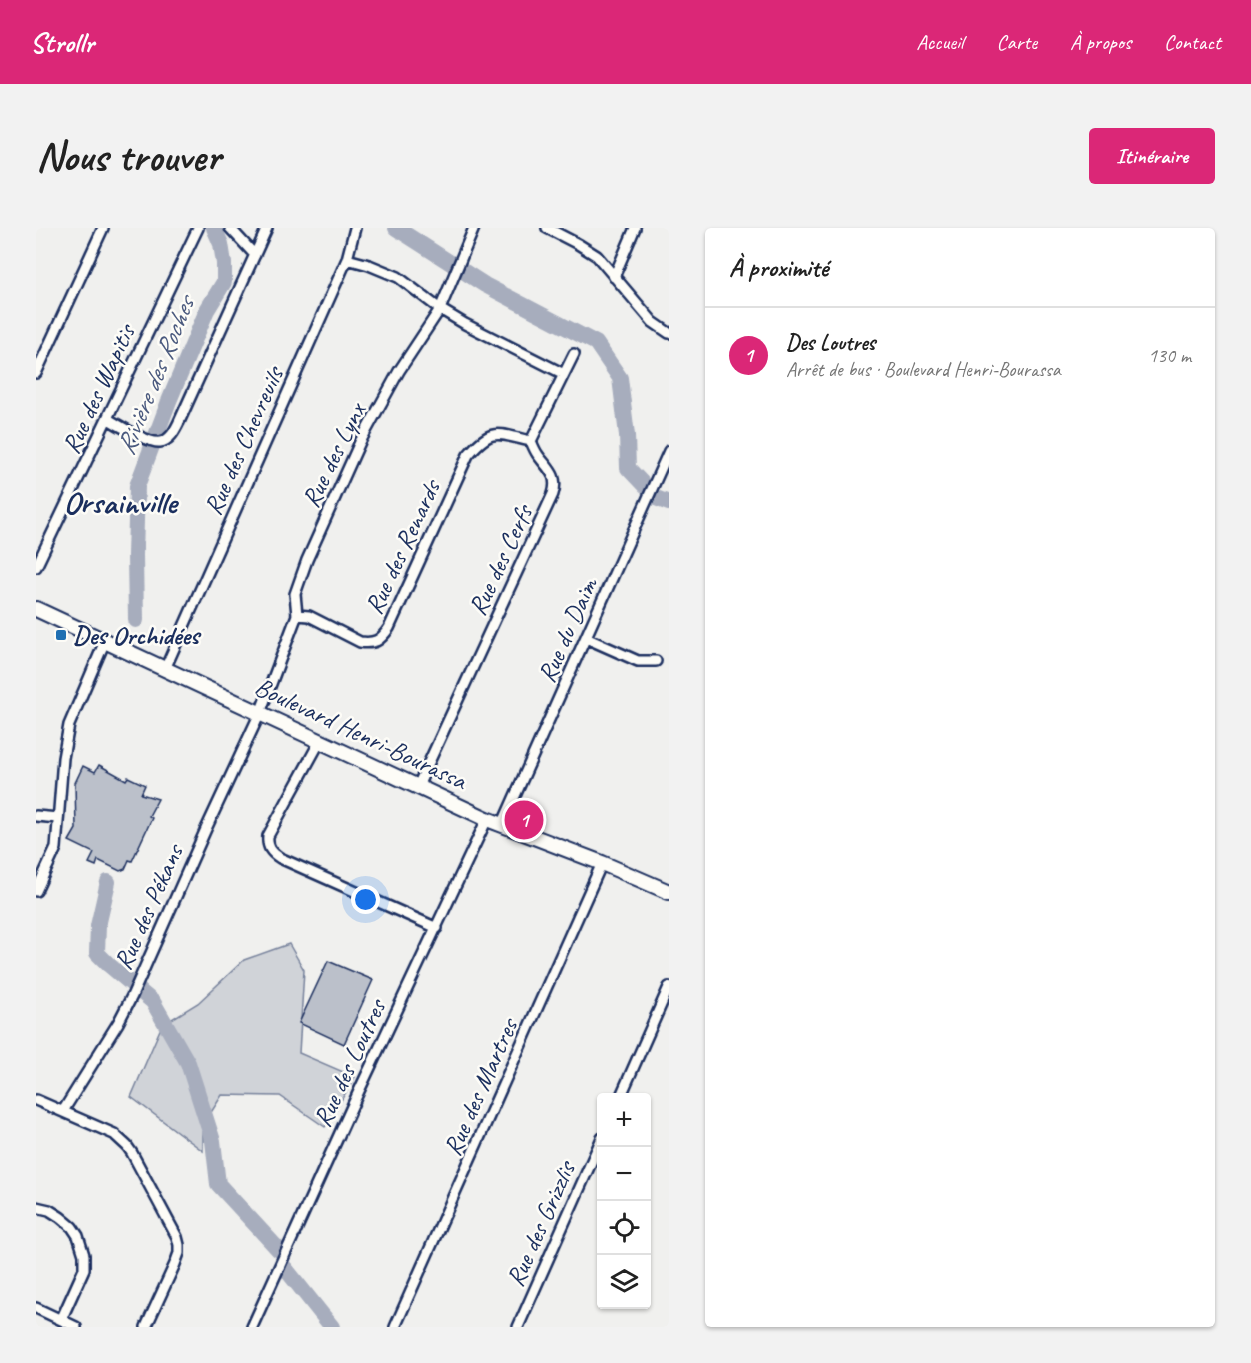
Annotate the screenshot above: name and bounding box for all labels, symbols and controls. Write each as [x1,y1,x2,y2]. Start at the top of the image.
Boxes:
text: Strollr [30,25,94,60]
text: Accueil [916,29,964,55]
text: Carte [997,29,1037,55]
text: À propos [1070,29,1131,55]
text: Contact [1164,29,1221,55]
button: Itinéraire [1089,128,1215,184]
text: Nous trouver [36,130,220,183]
text: À proximité [729,251,828,284]
water label: Rivière des Roches [108,288,204,459]
street label: Rue des Wapitis [54,318,144,459]
text: Des Loutres [786,329,875,357]
text: 1 [744,343,753,368]
text: 130 m [1148,343,1191,368]
text: Arrêt de bus · Boulevard Henri-Bourassa [786,357,1061,382]
street label: Rue des Chevreuils [196,360,292,520]
street label: Rue des Lynx [294,396,374,513]
street label: Rue des Renards [357,473,449,619]
district label: Orsainville [63,482,180,523]
street label: Rue des Cerfs [461,498,541,621]
street label: Rue du Daim [530,571,606,688]
place label: Des Orchidées [73,619,202,652]
marker: Des Orchidées [54,628,68,642]
street label: Boulevard Henri-Bourassa [250,670,473,798]
pin: 1 [504,798,544,842]
street label: Rue des Pékans [106,838,192,975]
your location [351,885,380,914]
street label: Rue des Loutres [306,992,394,1132]
street label: Rue des Martres [436,1012,526,1161]
map controls [597,1093,651,1309]
button: + [597,1093,651,1147]
button: − [597,1147,651,1201]
street label: Rue des Grizzlis [498,1155,583,1292]
button: locate [597,1201,651,1255]
button: layers [597,1255,651,1309]

